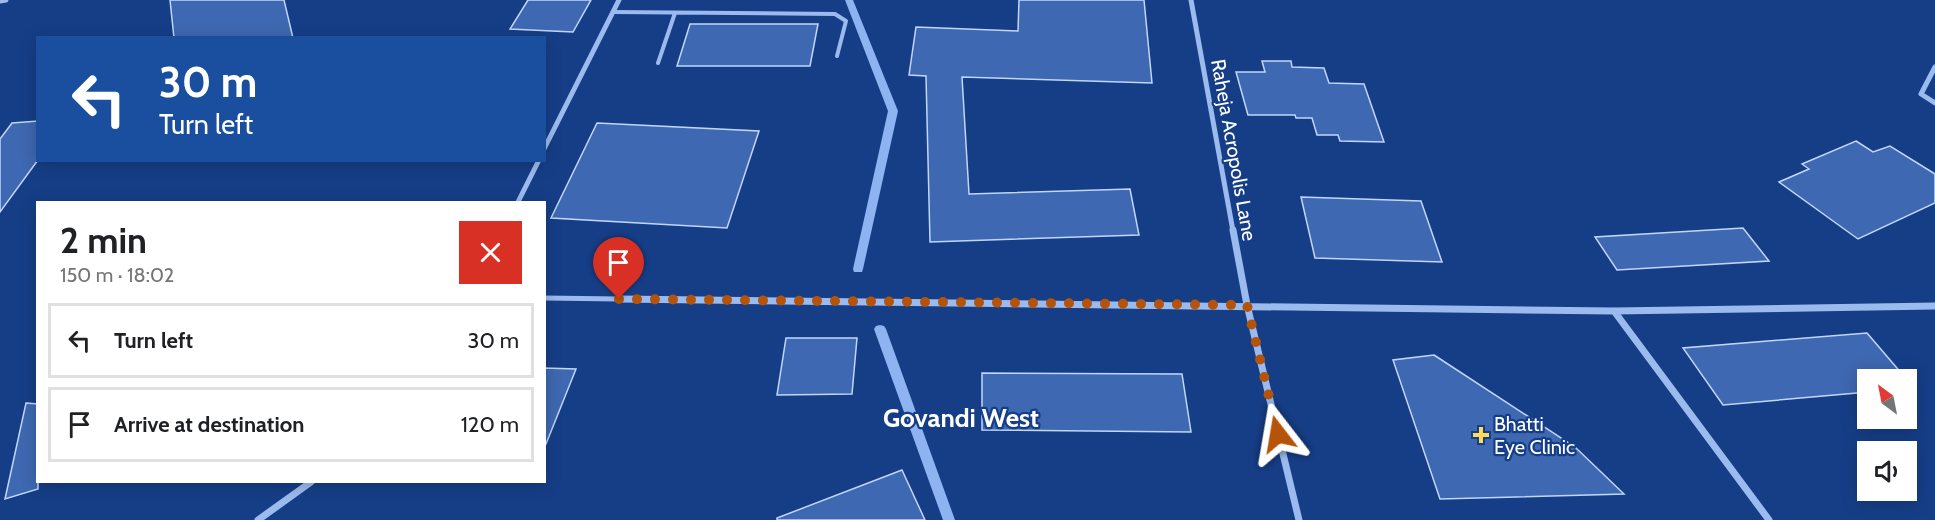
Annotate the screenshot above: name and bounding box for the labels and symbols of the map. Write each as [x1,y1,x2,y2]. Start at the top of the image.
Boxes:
street label: Raheja Acropolis Lane [1206,57,1262,243]
pin [593,237,644,299]
north arrow [1857,369,1917,429]
district label: Govandi West [883,402,1039,434]
position arrow [1246,402,1310,466]
place label: Bhatti Eye Clinic [1494,412,1575,459]
marker: Bhatti Eye Clinic [1472,426,1490,444]

